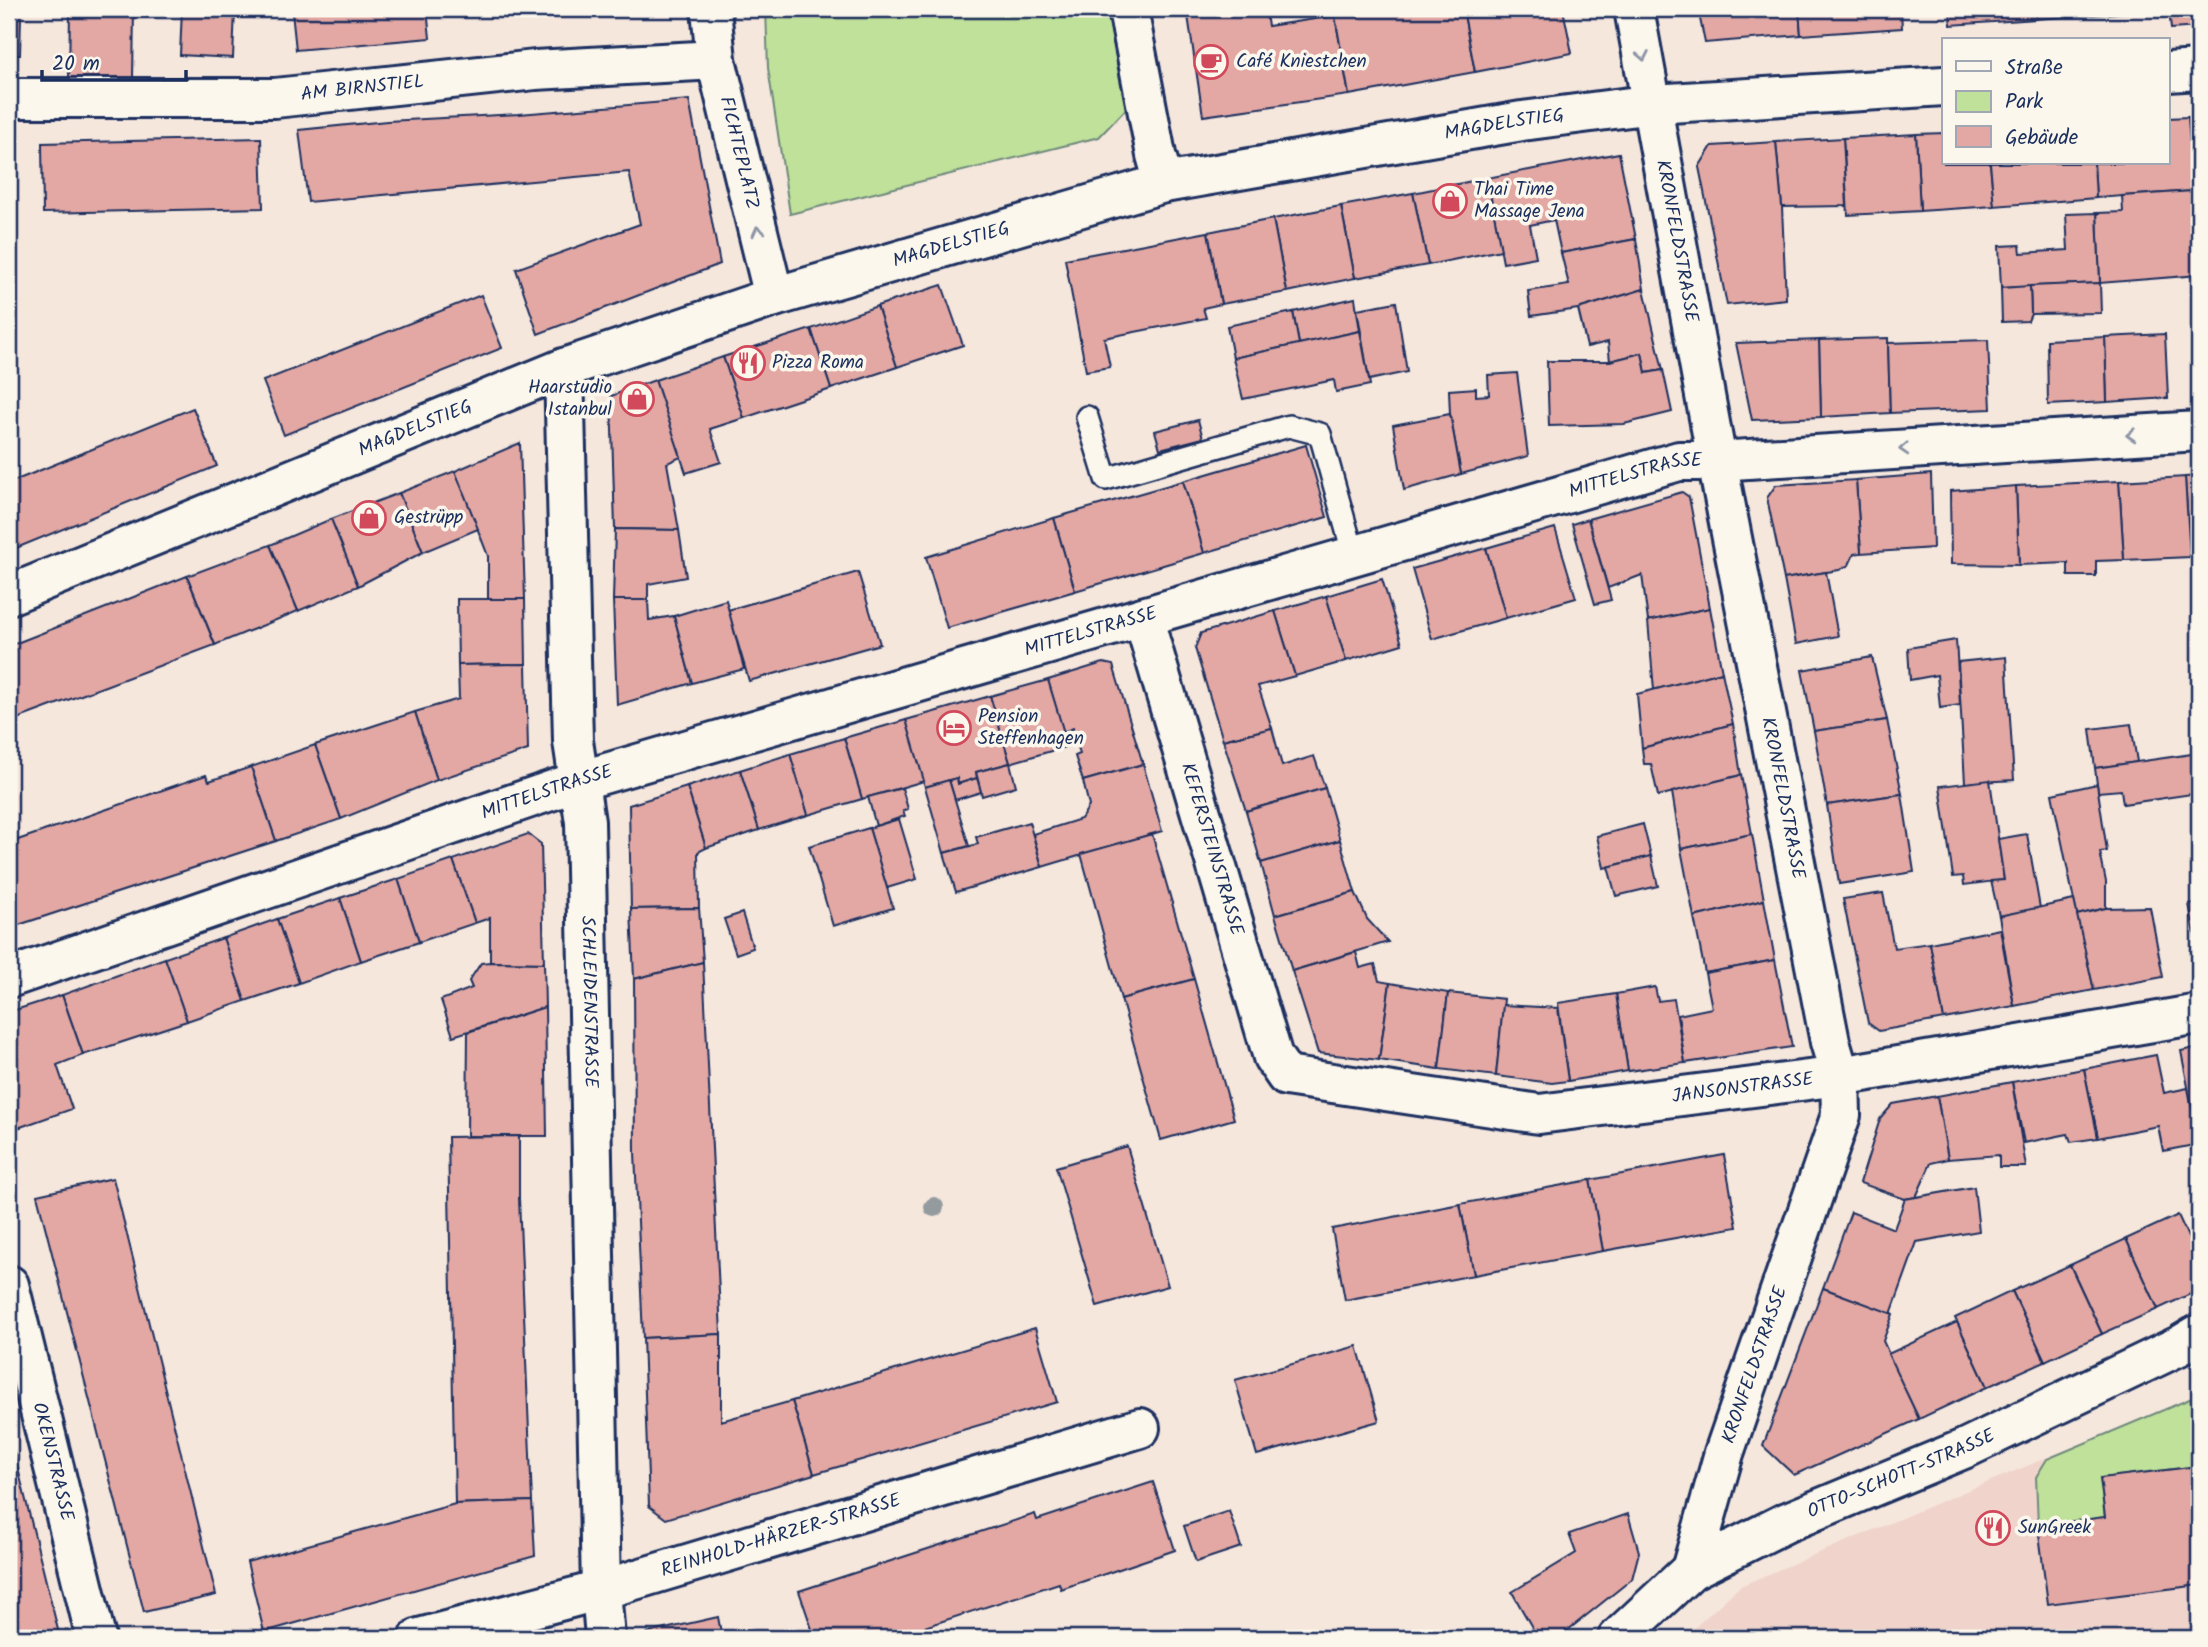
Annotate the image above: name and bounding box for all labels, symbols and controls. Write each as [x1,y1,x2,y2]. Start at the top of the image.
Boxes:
scale bar [42,38,186,82]
legend [1942,38,2170,164]
cafe icon: Café Kniestchen [1192,43,1230,81]
place label: Café Kniestchen [1236,47,1367,77]
text: 20 m [52,48,100,81]
one-way arrow [1635,50,1650,62]
text: Straße [2005,52,2063,85]
street label: AM BIRNSTIEL [299,67,426,110]
text: Park [2005,86,2043,119]
street label: FICHTEPLATZ [710,93,767,213]
street label: MAGDELSTIEG [1442,101,1566,149]
text: Gebäude [2005,122,2079,155]
street label: KRONFELDSTRASSE [1647,157,1706,326]
place label: Thai Time Massage Jena [1474,175,1585,227]
shop icon: Thai Time Massage Jena [1431,182,1469,220]
street label: MAGDELSTIEG [889,214,1013,277]
one-way arrow [752,225,766,237]
restaurant icon: Pizza Roma [729,344,767,382]
place label: Pizza Roma [772,348,864,378]
place label: Haarstudio Istanbul [528,373,612,425]
shop icon: Haarstudio Istanbul [618,380,656,418]
street label: MAGDELSTIEG [354,392,477,466]
one-way arrow [2125,428,2136,443]
one-way arrow [1898,441,1909,456]
street label: MITTELSTRASSE [1565,446,1703,507]
shop icon: Gestrüpp [350,499,388,537]
place label: Gestrüpp [394,503,463,533]
street label: MITTELSTRASSE [1021,598,1162,666]
place label: Pension Steffenhagen [978,702,1084,754]
hotel icon: Pension Steffenhagen [935,709,973,747]
street label: KRONFELDSTRASSE [1752,714,1813,883]
street label: MITTELSTRASSE [477,757,617,829]
street label: KEFERSTEINSTRASSE [1172,759,1252,940]
street label: SCHLEIDENSTRASSE [572,916,606,1089]
street label: JANSONSTRASSE [1670,1064,1816,1112]
street label: KRONFELDSTRASSE [1714,1281,1796,1448]
street label: OKENSTRASSE [23,1399,82,1525]
street label: OTTO-SCHOTT-STRASSE [1803,1421,2001,1527]
street label: REINHOLD-HÄRZER-STRASSE [657,1485,905,1586]
restaurant icon: SunGreek [1974,1509,2012,1547]
place label: SunGreek [2018,1513,2091,1543]

